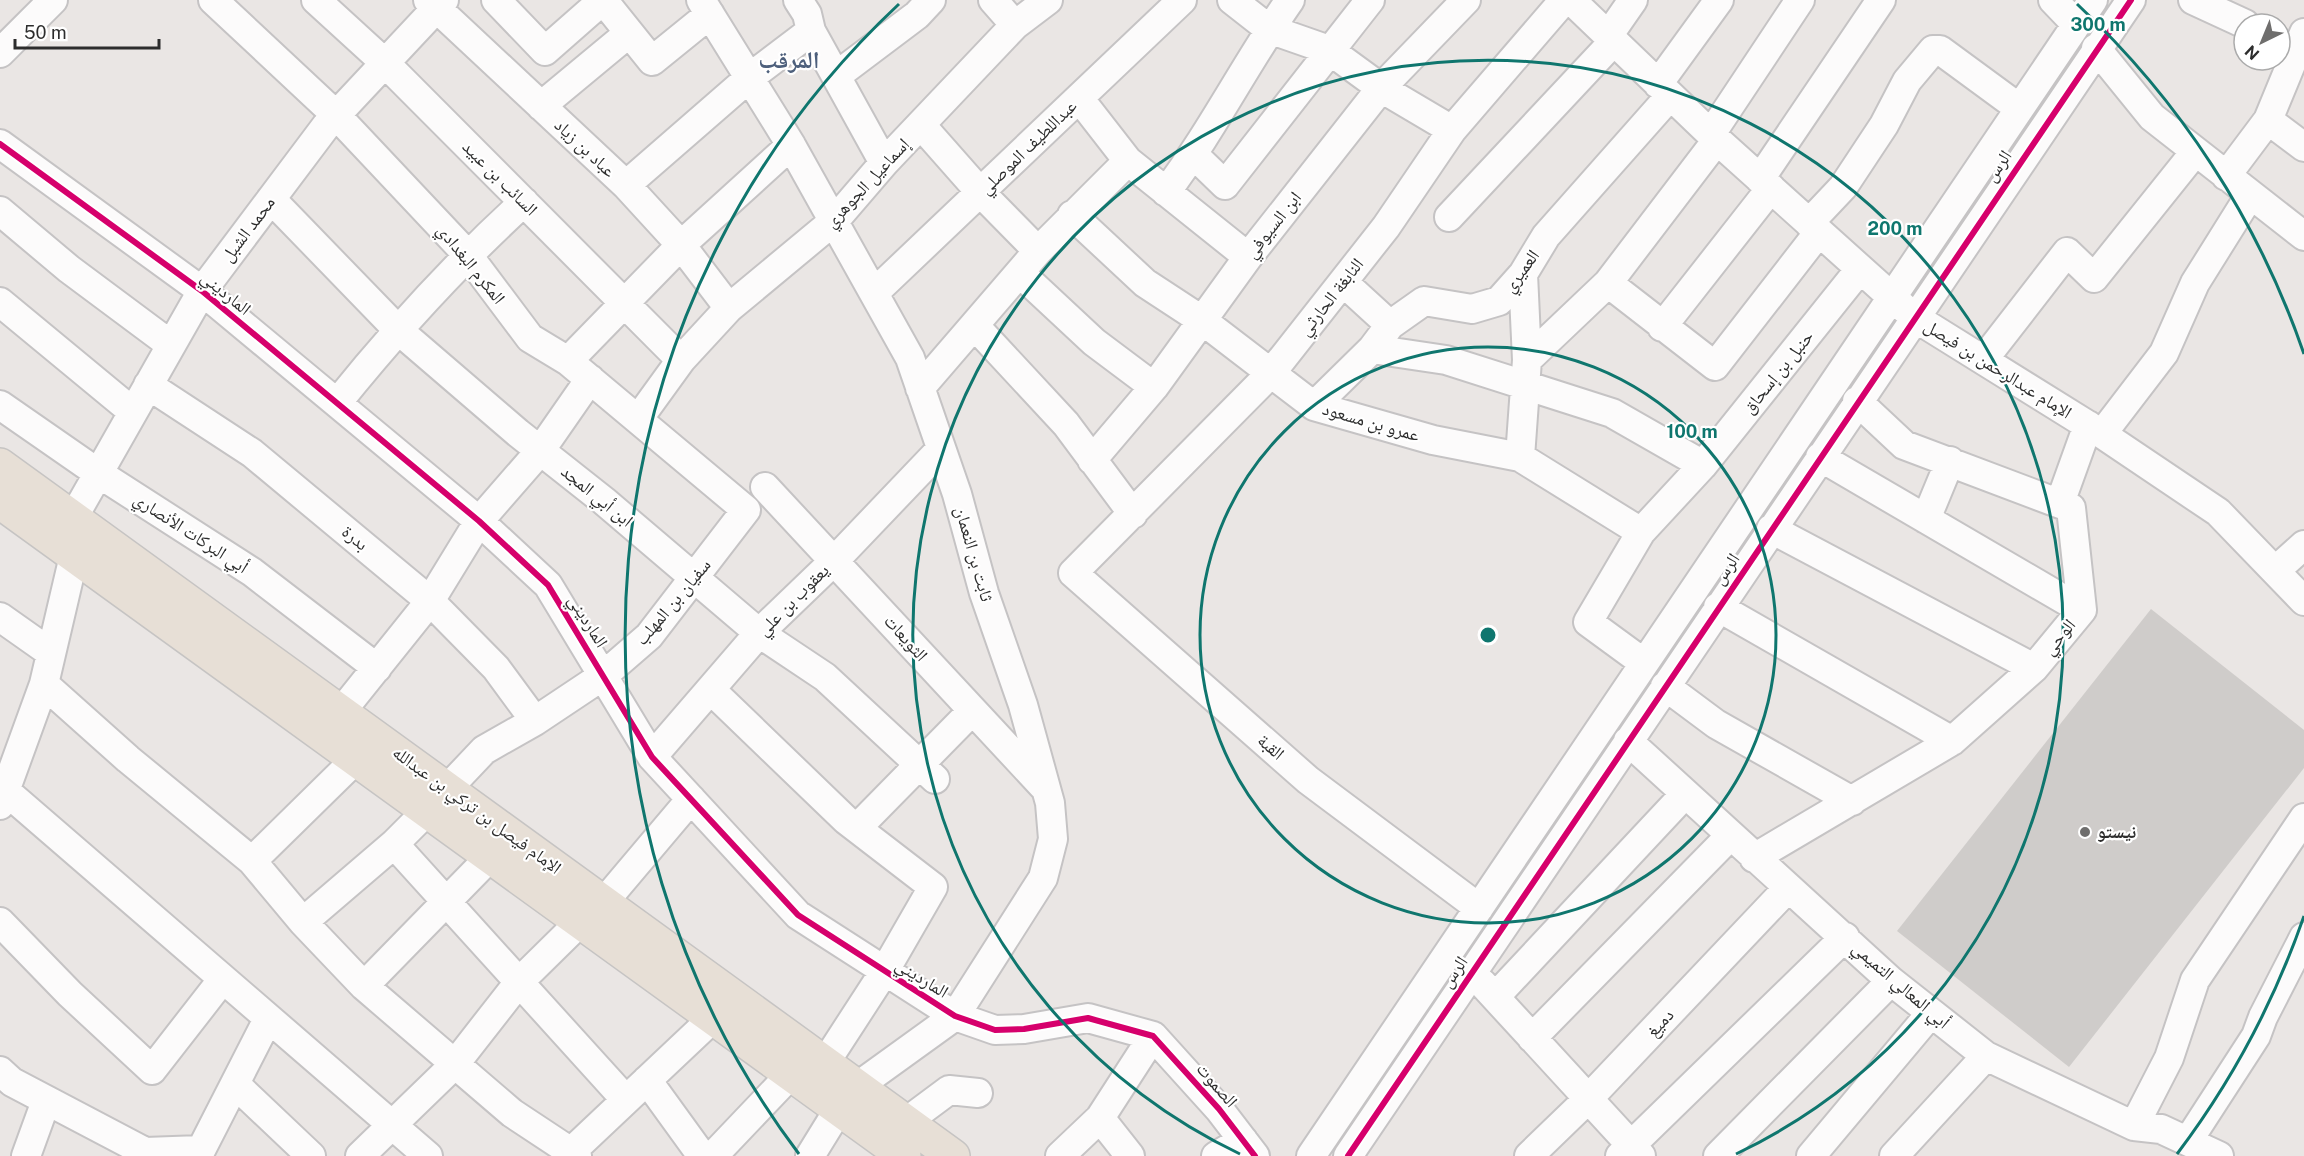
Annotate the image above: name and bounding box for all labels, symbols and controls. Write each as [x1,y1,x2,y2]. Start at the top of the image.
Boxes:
scale bar [15,12,159,50]
north arrow [2232,12,2292,72]
text: 300 m [2070,14,2126,35]
text: 50 m [24,22,67,43]
text: N [2241,41,2263,64]
district label: المرقب [758,45,820,74]
street label: عبداللطيف الموصلي [975,95,1084,202]
street label: عباد بن زياد [550,114,620,182]
street label: إسماعيل الجوهري [820,134,917,235]
street label: السائب بن عبيد [458,136,542,220]
street label: الرس [1979,146,2017,186]
street label: ابن السيوفي [1240,187,1309,265]
street label: محمد الشبل [216,192,280,266]
text: 200 m [1868,218,1922,239]
street label: المكرم البغدادي [429,220,510,311]
street label: العميري [1498,245,1547,299]
street label: النابغة الحارثي [1294,254,1371,343]
street label: المارديني [194,266,256,323]
street label: الإمام عبدالرحمن بن فيصل [1920,315,2076,424]
street label: حنبل بن إسحاق [1738,326,1819,419]
street label: عمرو بن مسعود [1320,398,1422,446]
text: 100 m [1666,421,1718,442]
street label: ابن أبي المجد [554,460,637,534]
street label: أبي البركات الأنصاري [128,488,252,581]
street label: ثابت بن النعمان [950,504,998,604]
street label: بدرة [338,521,373,555]
street label: الرس [1707,549,1745,589]
street label: سفيان بن المهلب [630,554,716,650]
street label: يعقوب بن علي [752,559,836,643]
street label: المارديني [560,590,613,653]
street label: الثويعات [880,610,933,665]
street label: الوحي [2038,614,2083,662]
centre of rings [1478,625,1498,645]
street label: القبة [1253,729,1289,764]
street label: الإمام فيصل بن تركي بن عبدالله [386,741,566,882]
place label: نيستو [2097,821,2136,842]
marker: نيستو [2078,825,2092,839]
street label: أبي المعالي التميمي [1845,937,1954,1036]
street label: الرس [1435,952,1473,992]
street label: المارديني [890,953,953,1006]
street label: دميغ [1641,1004,1679,1042]
street label: الصموت [1192,1058,1242,1111]

